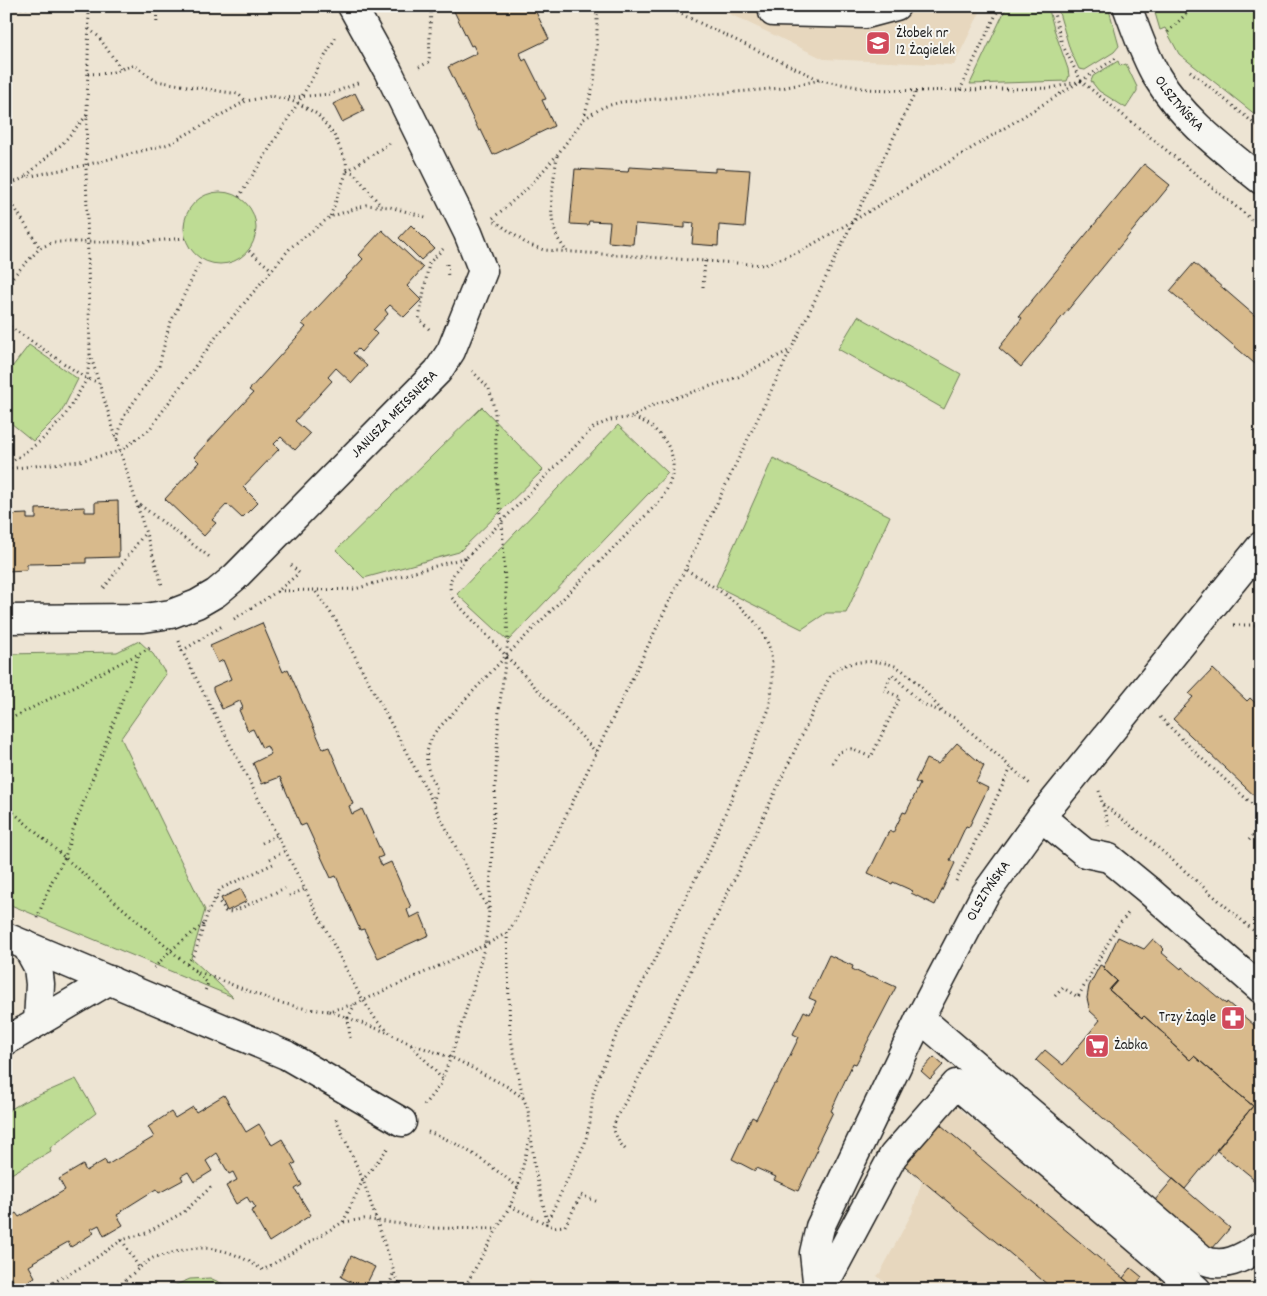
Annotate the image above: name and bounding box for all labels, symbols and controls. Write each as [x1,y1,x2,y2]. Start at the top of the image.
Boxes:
place label: Żłobek nr 12 Żagielek [896,23,955,62]
school or university icon: Żłobek nr 12 Żagielek [865,30,891,56]
street label: OLSZTYŃSKA [1148,72,1209,138]
street label: JANUSZA MEISSNERA [346,365,444,464]
street label: OLSZTYŃSKA [961,856,1017,925]
pharmacy icon: Trzy Żagle [1220,1005,1246,1031]
place label: Trzy Żagle [1159,1007,1216,1029]
supermarket icon: Żabka [1084,1033,1110,1059]
place label: Żabka [1114,1035,1148,1057]

